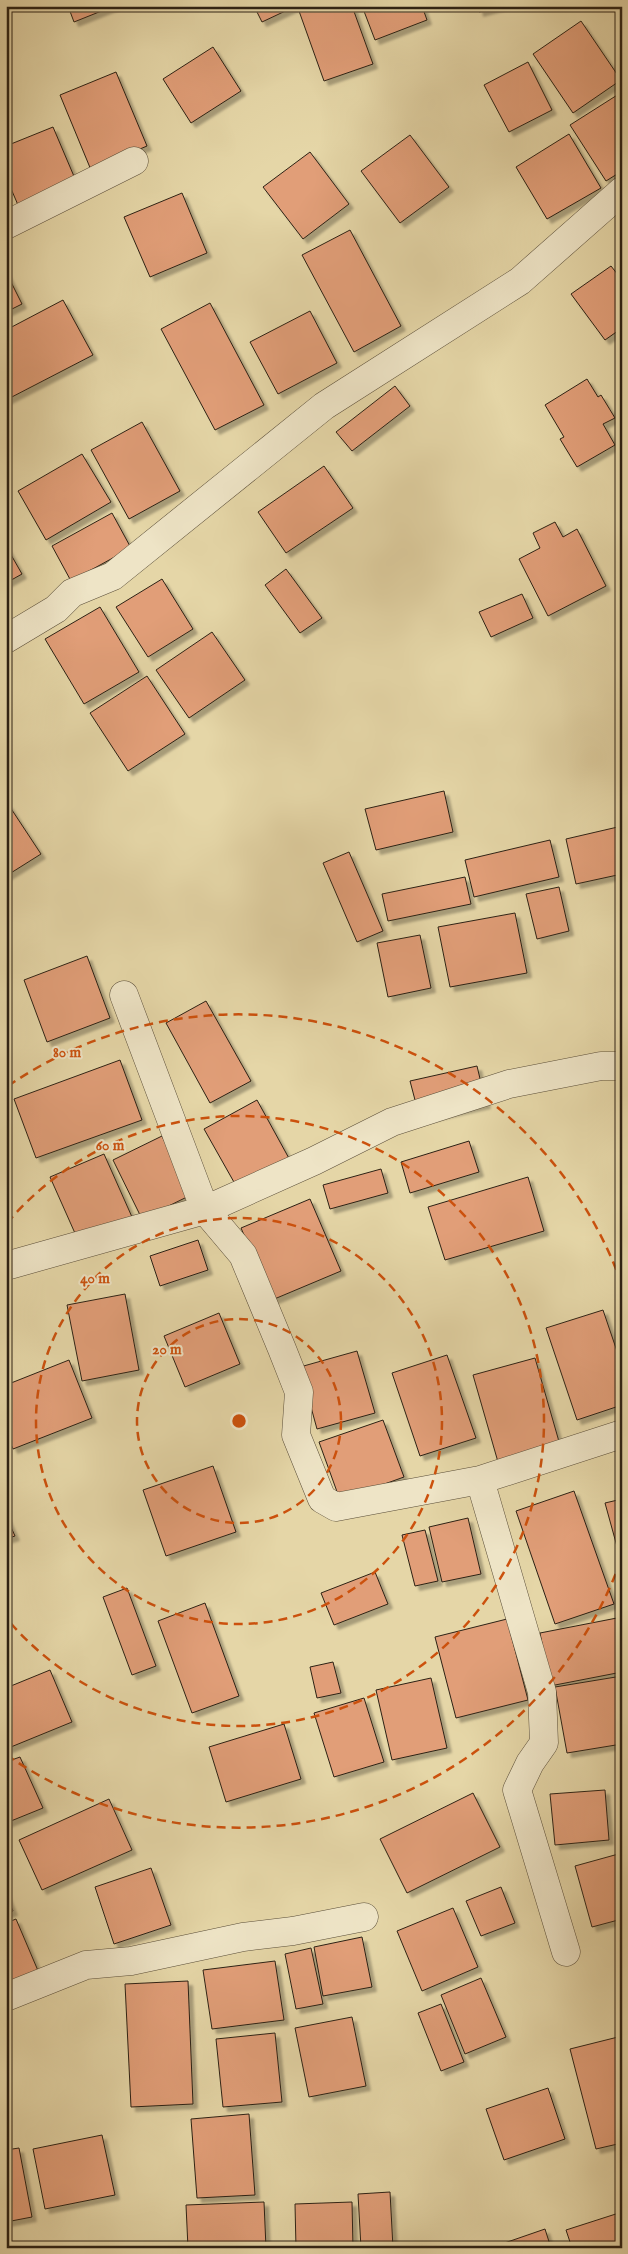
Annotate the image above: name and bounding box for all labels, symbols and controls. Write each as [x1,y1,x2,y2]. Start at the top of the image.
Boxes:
text: 80 m [53,1043,81,1062]
text: 60 m [96,1136,125,1155]
text: 40 m [80,1269,110,1288]
text: 20 m [152,1340,182,1359]
centre of rings [230,1412,248,1430]

